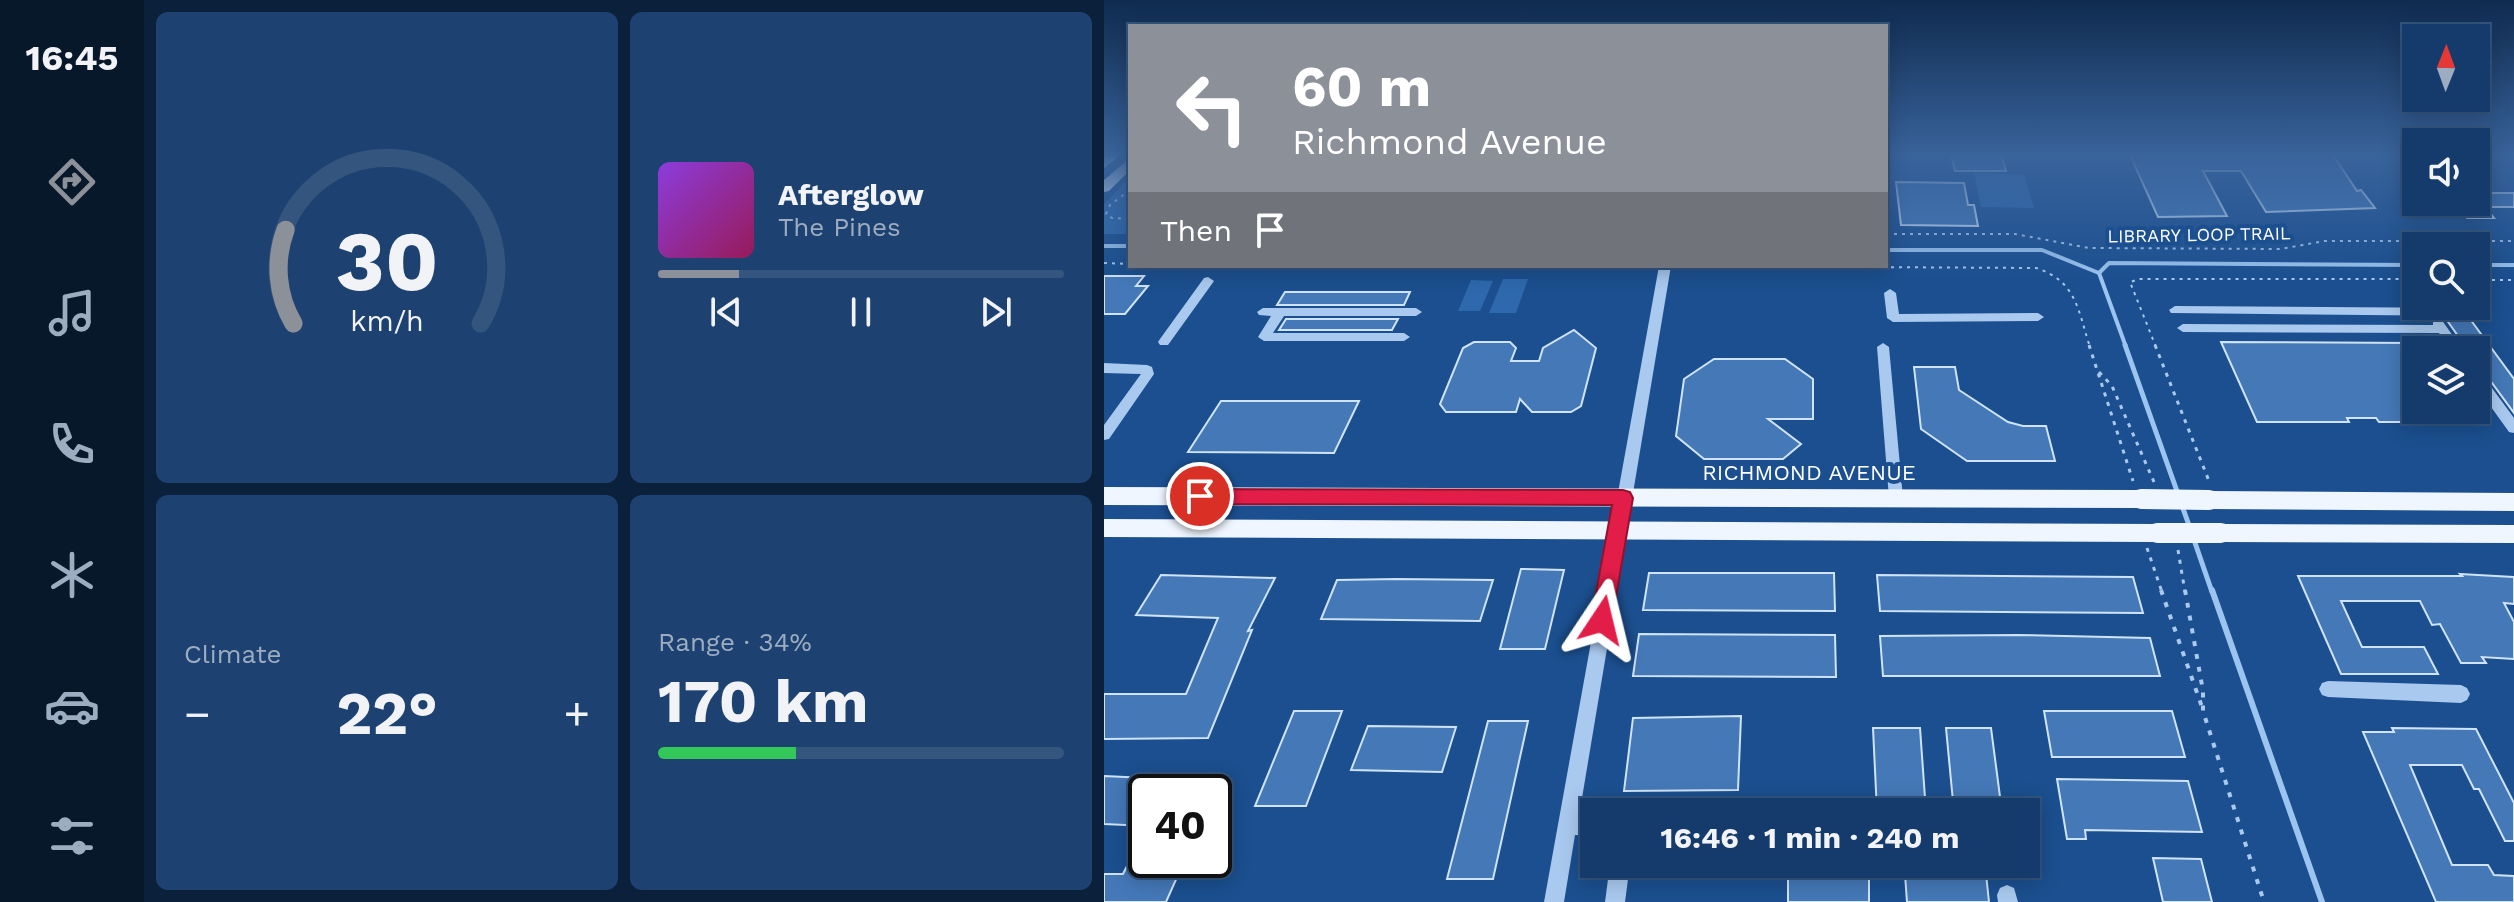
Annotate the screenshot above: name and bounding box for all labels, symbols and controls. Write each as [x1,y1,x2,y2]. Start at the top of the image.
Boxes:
north arrow [2402,24,2490,112]
map controls [2402,24,2490,424]
text: 16:45 [26,37,118,79]
text: 60 m [1292,54,1431,120]
icon: left [1160,56,1264,160]
text: Richmond Avenue [1292,121,1607,163]
button: sound [2402,128,2490,216]
icon: directions [44,154,100,210]
text: Afterglow [778,177,924,212]
icon: arrive [1248,208,1292,252]
text: 30 [336,212,438,309]
text: The Pines [778,212,901,242]
text: Then [1160,213,1232,248]
street label: LIBRARY LOOP TRAIL [2107,222,2291,247]
button: search [2402,232,2490,320]
icon: music [44,285,100,341]
icon: previous [704,290,748,334]
icon: pause [839,290,883,334]
icon: next [974,290,1018,334]
text: km/h [350,304,424,338]
button: layers [2402,336,2490,424]
icon: phone [44,416,100,472]
street label: RICHMOND AVENUE [1702,460,1916,485]
pin [1166,462,1234,530]
icon: arrive [1178,474,1222,518]
icon: climate [44,547,100,603]
position arrow [1560,578,1644,662]
text: Range · 34% [658,627,812,657]
text: Climate [184,639,282,669]
text: 170 km [658,666,868,737]
icon: car [44,678,100,734]
text: 22° [336,678,438,749]
text: − [184,688,211,740]
text: + [563,688,590,740]
speed limit sign: 40 [1128,774,1232,878]
icon: filters [44,808,100,864]
text: 16:46 · 1 min · 240 m [1661,820,1959,855]

